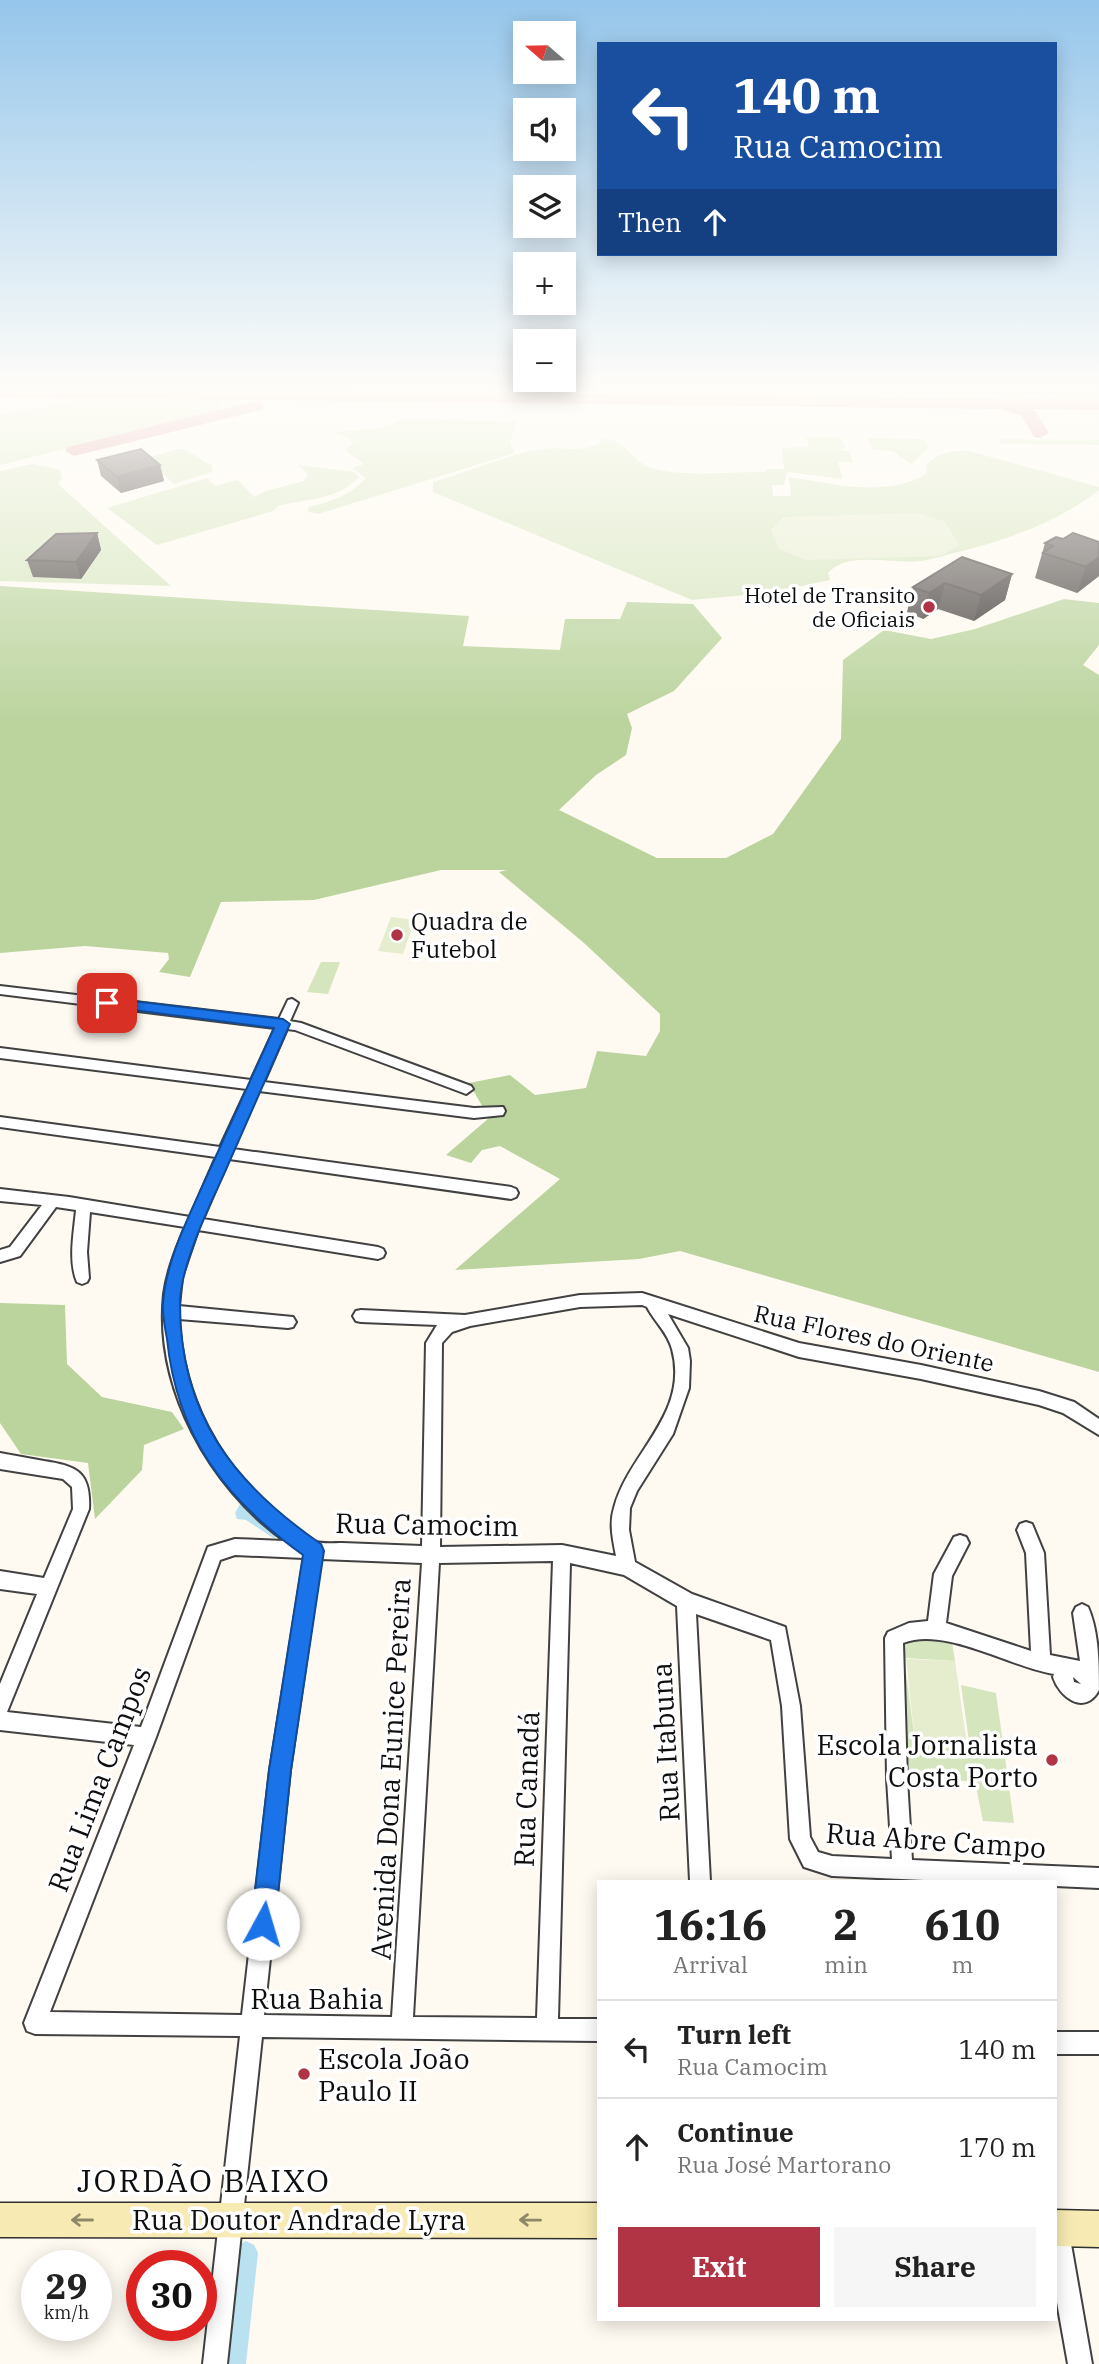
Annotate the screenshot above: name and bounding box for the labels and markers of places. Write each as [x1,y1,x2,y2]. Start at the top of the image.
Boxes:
place label: Hotel de Transito de Oficiais [744,581,915,633]
marker: Hotel de Transito de Oficiais [921,599,937,615]
place label: Quadra de Futebol [411,905,528,965]
marker: Quadra de Futebol [389,927,405,943]
pin [77,973,137,1033]
place label: Escola Jornalista Costa Porto [816,1726,1038,1795]
marker: Escola Jornalista Costa Porto [1044,1752,1060,1768]
place label: Escola João Paulo II [318,2040,469,2109]
marker: Escola João Paulo II [296,2066,312,2082]

